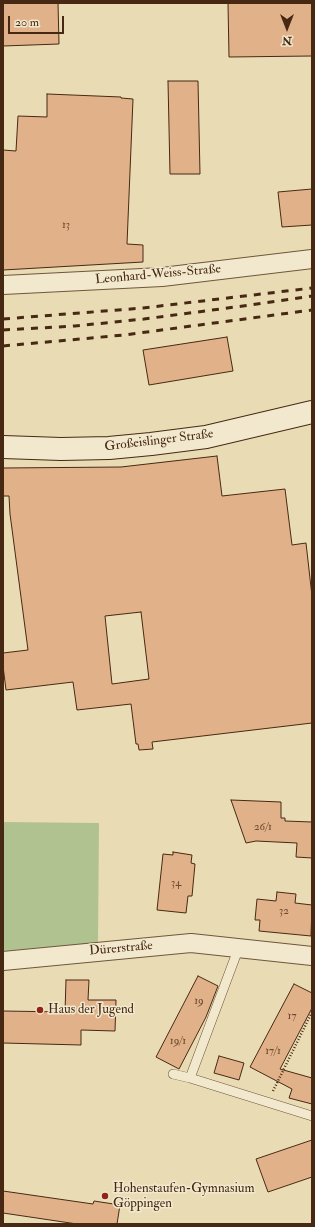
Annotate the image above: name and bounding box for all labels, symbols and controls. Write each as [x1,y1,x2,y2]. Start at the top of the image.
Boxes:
scale bar [10,8,66,34]
north arrow [267,8,307,48]
text: 20 m [15,15,39,30]
text: N [282,34,292,47]
house number: 13 [62,219,70,233]
street label: Leonhard-Weiss-Straße [95,262,221,288]
street label: Großeislinger Straße [104,427,214,455]
house number: 26/1 [254,821,272,835]
house number: 34 [171,877,181,891]
house number: 32 [279,905,289,919]
street label: Dürerstraße [89,938,153,960]
house number: 19 [194,995,204,1009]
place label: Haus der Jugend [48,1002,134,1018]
marker: Haus der Jugend [35,1005,45,1015]
house number: 17 [288,1010,296,1024]
house number: 19/1 [170,1035,186,1049]
house number: 17/1 [265,1045,281,1059]
place label: Hohenstaufen-Gymnasium Göppingen [113,1181,255,1212]
marker: Hohenstaufen-Gymnasium Göppingen [100,1191,110,1201]

